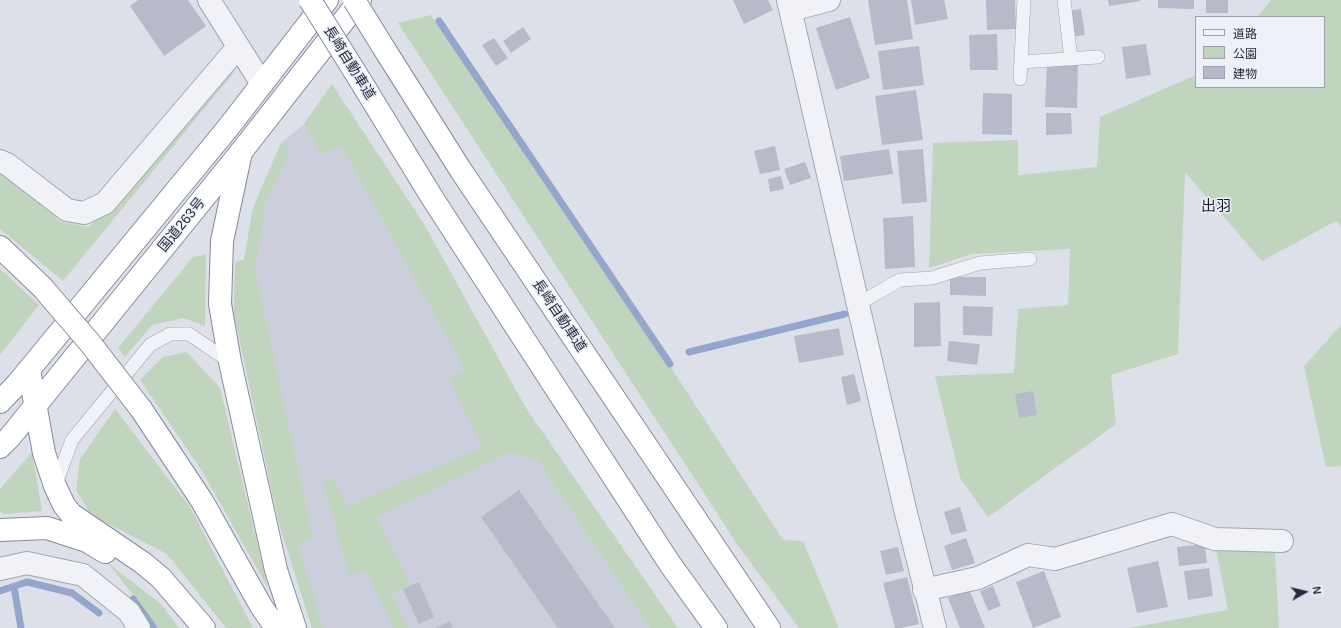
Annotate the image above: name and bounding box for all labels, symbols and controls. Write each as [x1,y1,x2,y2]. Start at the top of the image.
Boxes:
legend [1195,16,1325,88]
street label: 長崎自動車道 [320,23,378,103]
text: 道路 [1233,27,1257,41]
text: 公園 [1233,47,1257,61]
text: 建物 [1233,67,1257,81]
street label: 国道263号 [155,194,209,256]
district label: 出羽 [1201,198,1231,216]
street label: 長崎自動車道 [529,276,589,356]
north arrow [1285,572,1325,612]
text: N [1310,586,1323,595]

